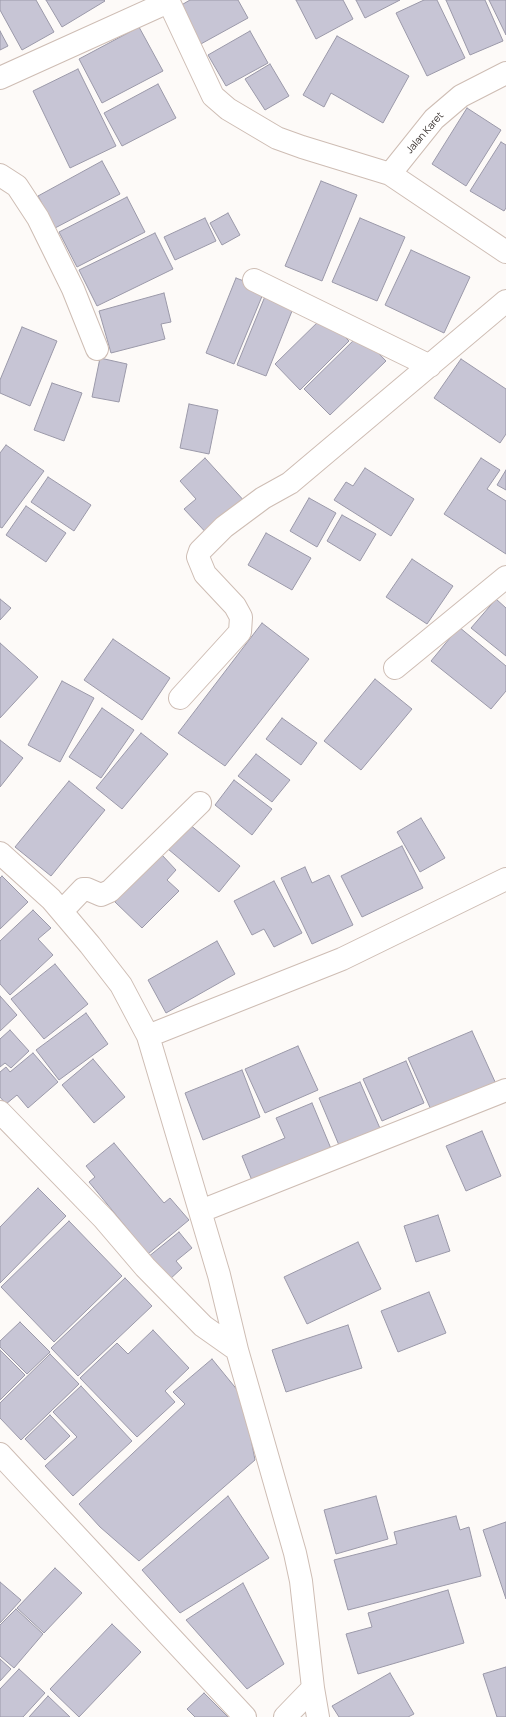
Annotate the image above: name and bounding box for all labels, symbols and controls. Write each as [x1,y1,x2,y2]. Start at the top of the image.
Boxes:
street label: Jalan Karet [404,110,446,156]

